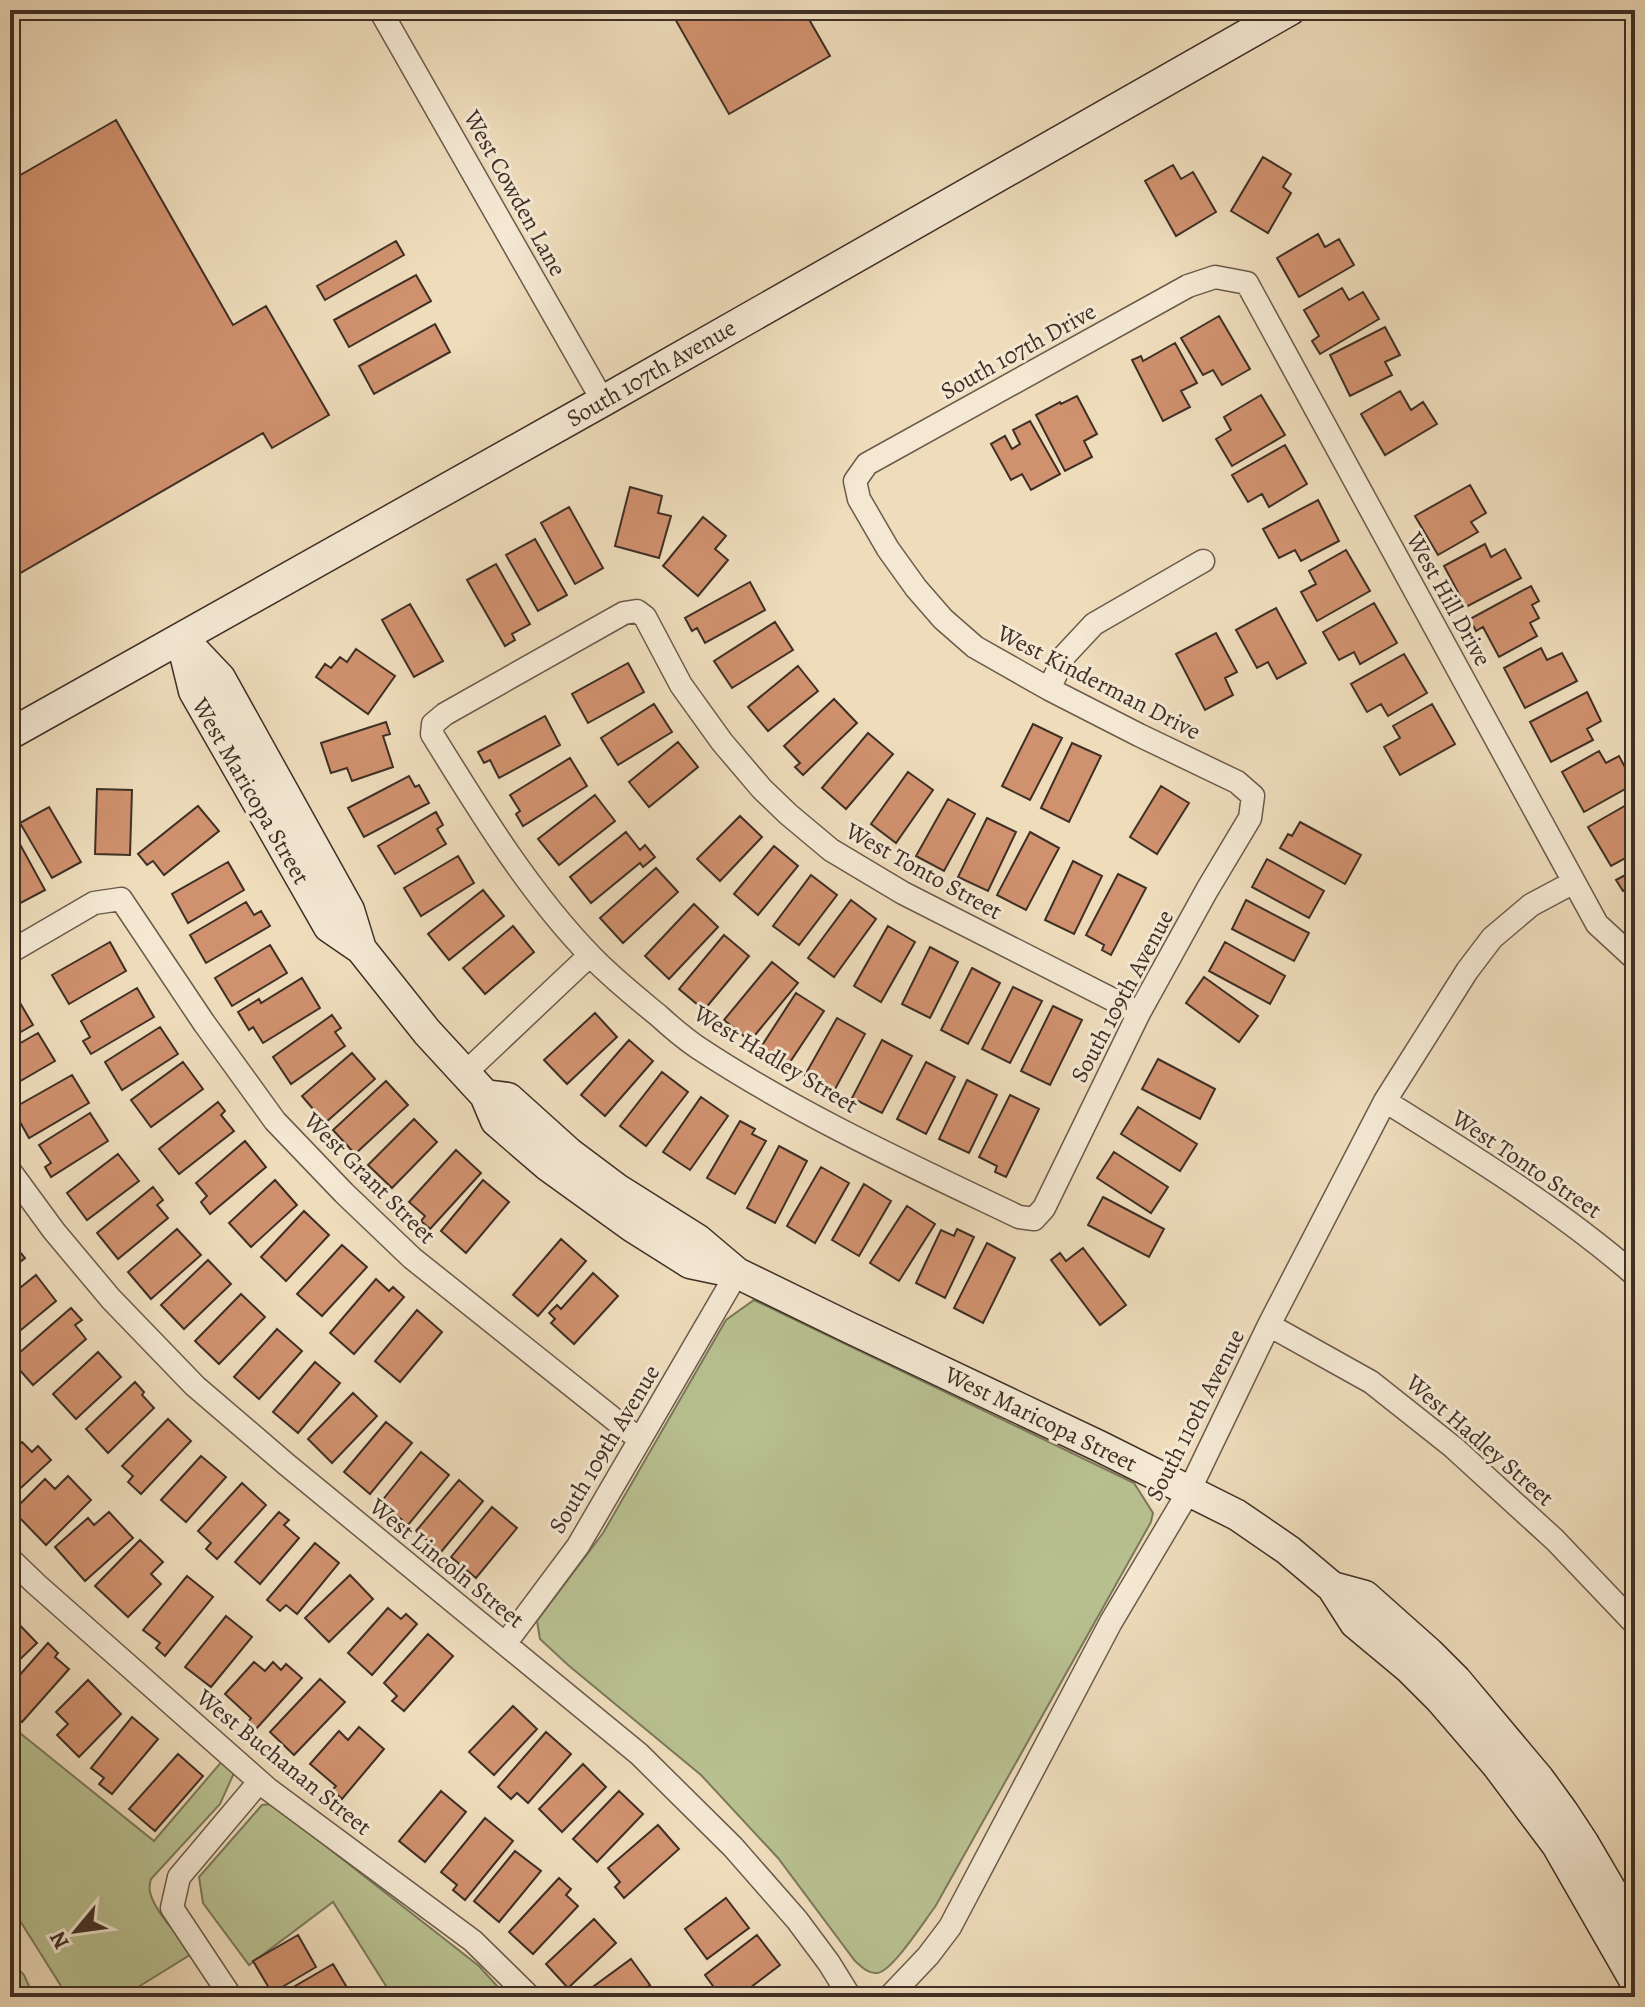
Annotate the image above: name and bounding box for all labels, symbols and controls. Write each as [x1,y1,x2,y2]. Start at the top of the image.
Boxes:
street label: West Cowden Lane [456,103,574,282]
street label: South 107th Drive [935,295,1101,407]
street label: South 107th Avenue [560,311,742,435]
street label: West Hill Drive [1398,525,1499,672]
street label: West Kinderman Drive [991,616,1206,747]
street label: West Maricopa Street [184,691,317,890]
street label: West Tonto Street [839,814,1008,927]
street label: South 109th Avenue [1063,904,1181,1088]
street label: West Hadley Street [687,997,864,1121]
street label: West Tonto Street [1445,1102,1608,1226]
street label: West Grant Street [296,1104,443,1251]
street label: South 110th Avenue [1138,1324,1252,1506]
street label: West Maricopa Street [939,1358,1143,1480]
street label: South 109th Avenue [541,1359,667,1539]
street label: West Hadley Street [1398,1366,1561,1513]
street label: West Lincoln Street [362,1490,531,1635]
street label: West Buchanan Street [189,1681,378,1843]
north arrow [36,1891,116,1971]
text: N [42,1926,76,1954]

